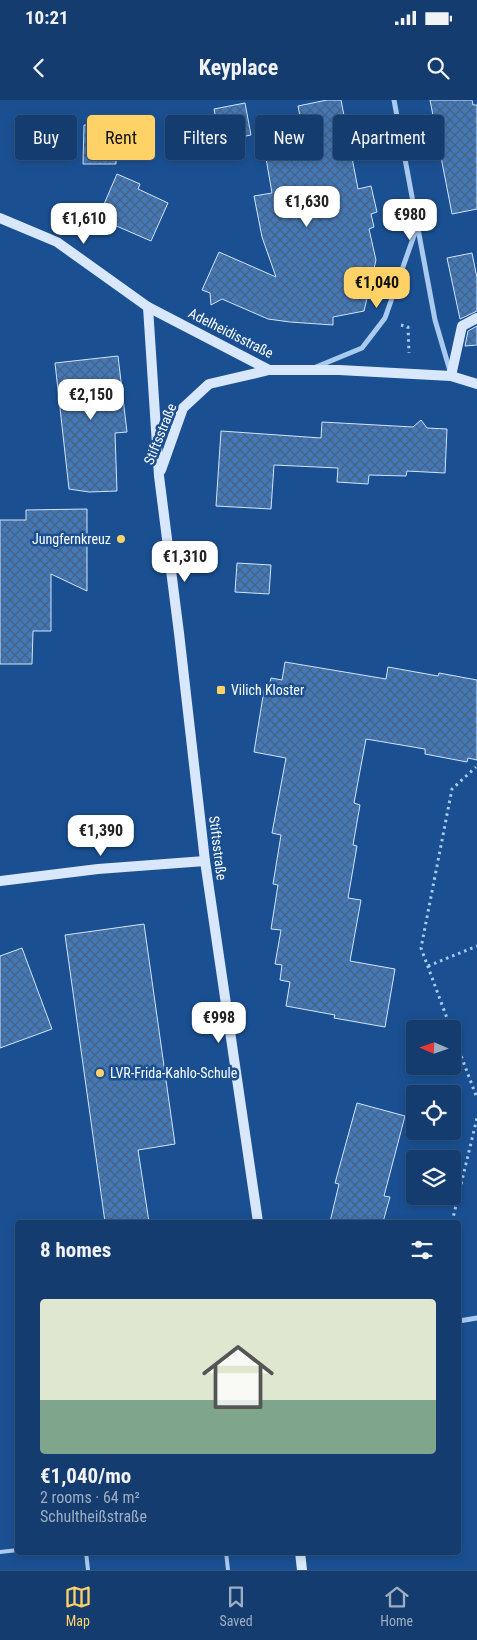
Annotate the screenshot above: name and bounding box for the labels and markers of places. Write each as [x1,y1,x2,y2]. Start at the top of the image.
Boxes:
pin: €1,630 [266,186,348,228]
pin: €980 [380,198,440,241]
pin: €1,610 [43,202,125,245]
pin: €1,040 [336,266,418,309]
pin: €2,150 [50,378,132,421]
place label: Jungfernkreuz [32,531,111,547]
marker: Jungfernkreuz [115,533,127,545]
pin: €1,310 [144,540,226,583]
place label: Vilich Kloster [231,682,304,698]
marker: Vilich Kloster [215,684,227,696]
pin: €1,390 [60,814,142,857]
pin: €998 [189,1002,249,1044]
place label: LVR-Frida-Kahlo-Schule [110,1065,238,1081]
marker: LVR-Frida-Kahlo-Schule [94,1067,106,1079]

